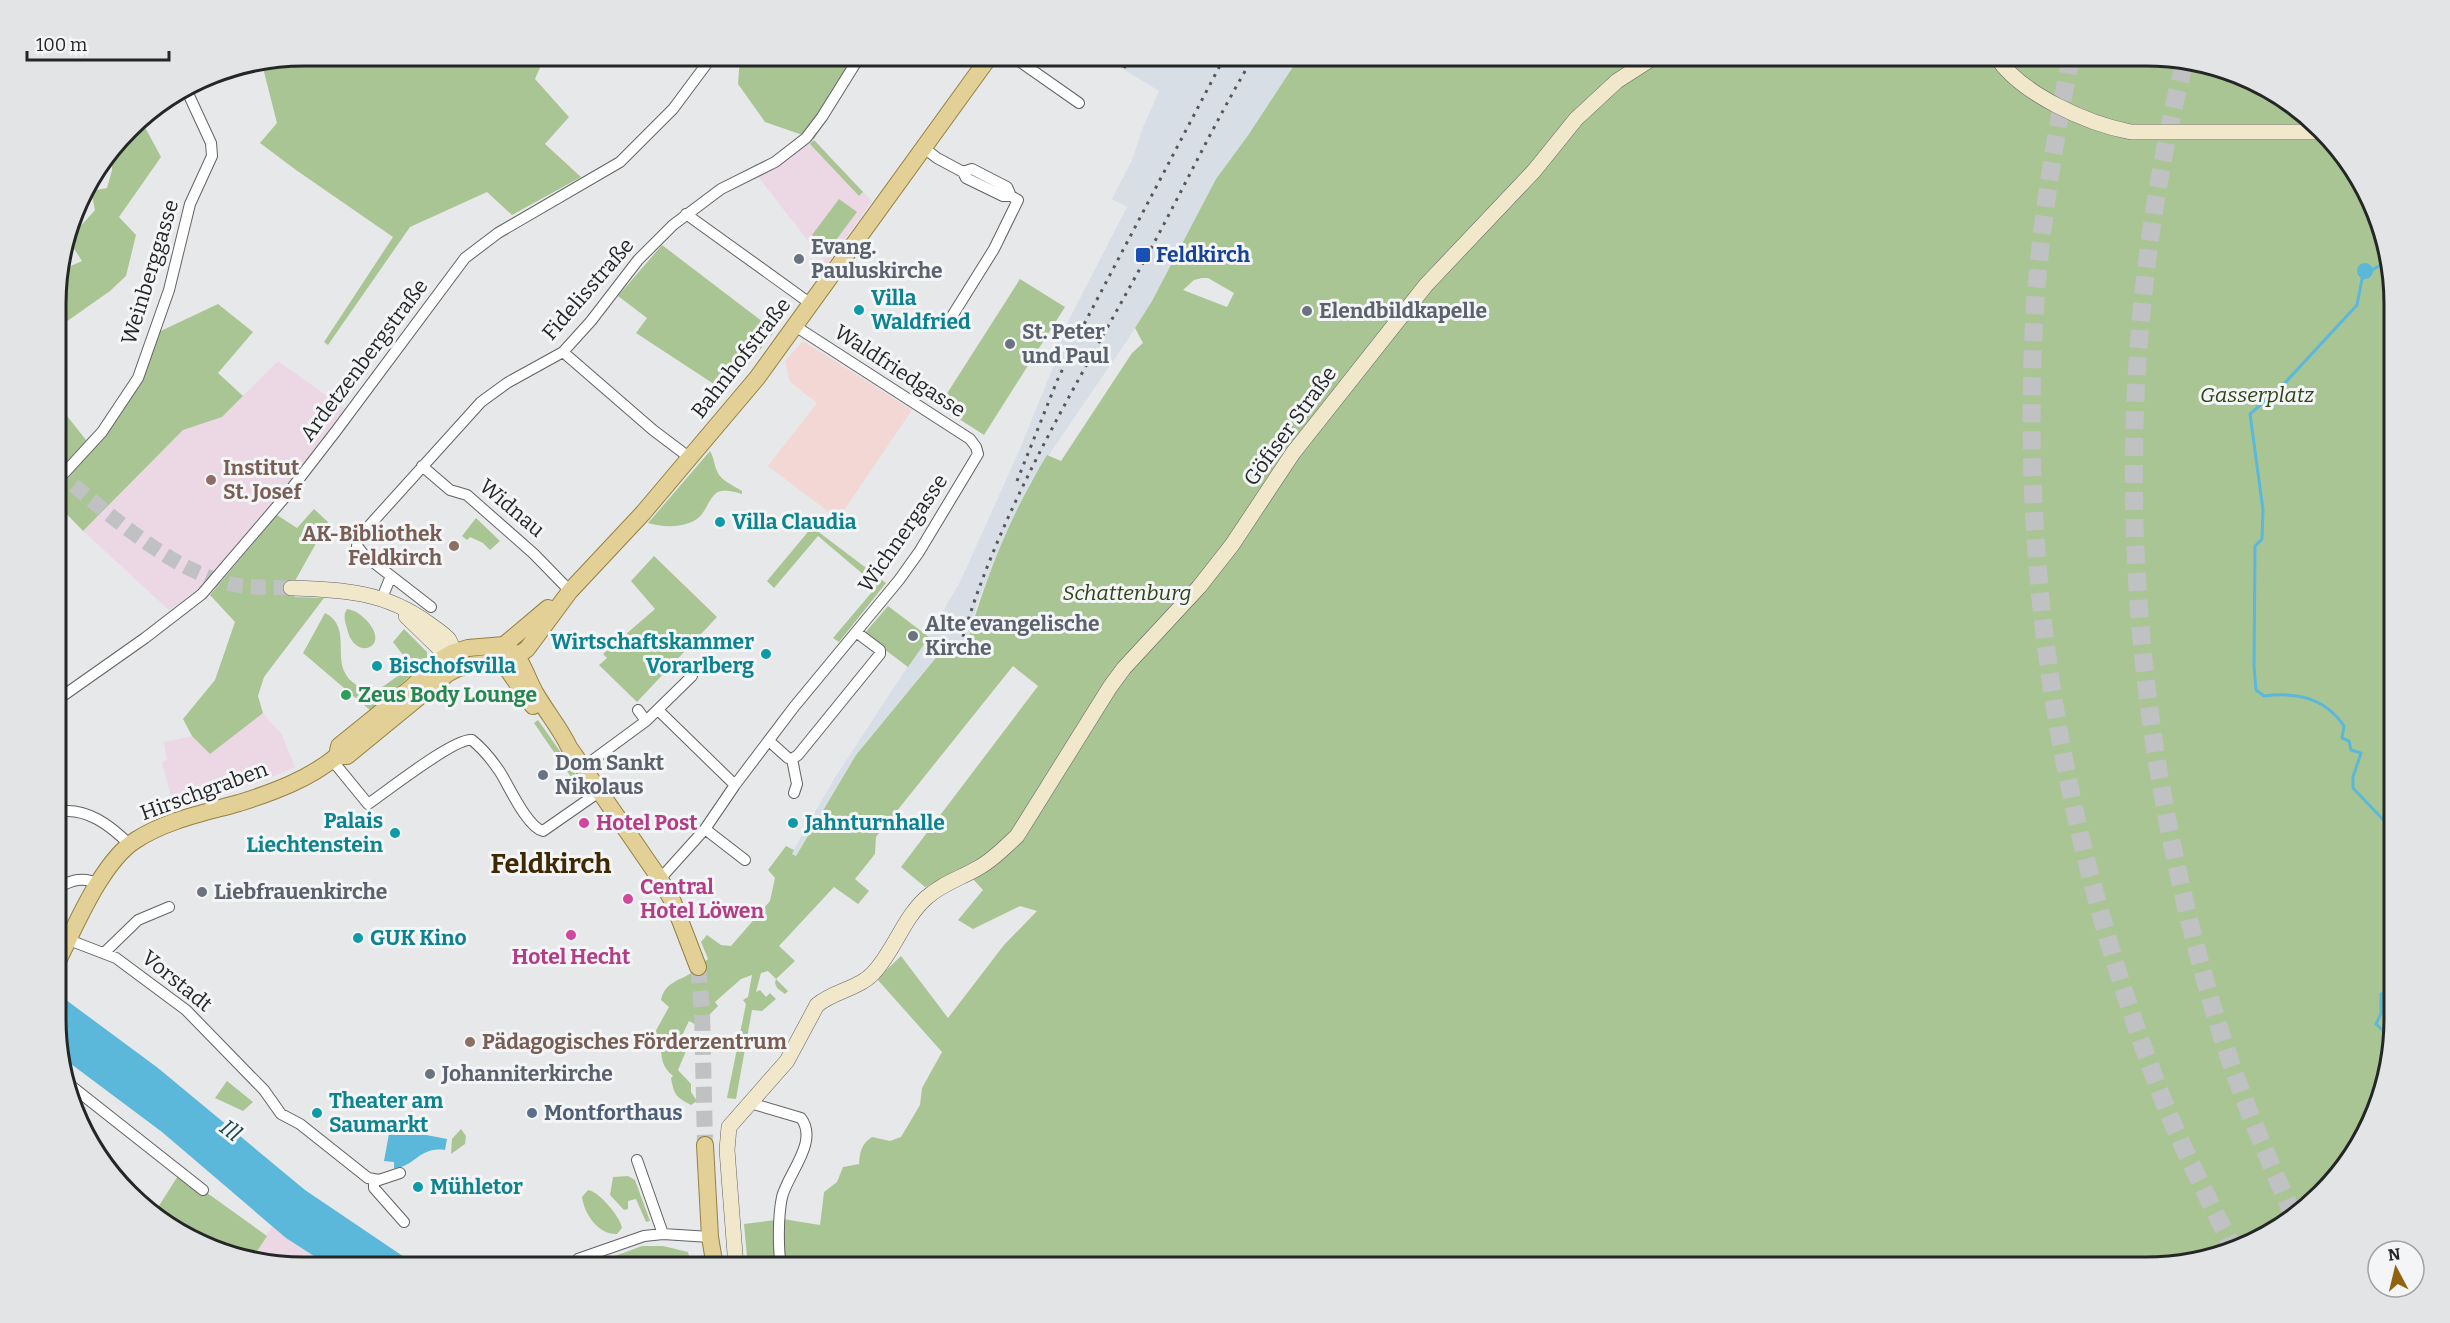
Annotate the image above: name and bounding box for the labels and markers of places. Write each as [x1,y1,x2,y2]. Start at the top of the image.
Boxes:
place label: Evang. Pauluskirche [811,234,943,284]
place label: Feldkirch [1156,242,1251,268]
marker: Feldkirch [1134,246,1152,264]
marker: Evang. Pauluskirche [792,252,806,266]
place label: Villa Waldfried [871,285,971,335]
place label: Elendbildkapelle [1319,298,1487,324]
marker: Villa Waldfried [852,303,866,317]
marker: Elendbildkapelle [1300,304,1314,318]
place label: St. Peter und Paul [1022,319,1110,369]
marker: St. Peter und Paul [1003,337,1017,351]
place label: Institut St. Josef [223,455,303,505]
marker: Institut St. Josef [204,473,218,487]
place label: Villa Claudia [732,509,857,535]
marker: Villa Claudia [713,515,727,529]
place label: AK-Bibliothek Feldkirch [302,521,443,571]
marker: AK-Bibliothek Feldkirch [447,539,461,553]
place label: Alte evangelische Kirche [925,611,1100,661]
place label: Wirtschaftskammer Vorarlberg [551,629,754,679]
marker: Alte evangelische Kirche [906,629,920,643]
marker: Wirtschaftskammer Vorarlberg [759,647,773,661]
place label: Bischofsvilla [389,653,516,679]
marker: Bischofsvilla [370,659,384,673]
place label: Zeus Body Lounge [358,682,537,708]
marker: Zeus Body Lounge [339,688,353,702]
place label: Dom Sankt Nikolaus [555,750,665,800]
marker: Dom Sankt Nikolaus [536,768,550,782]
place label: Palais Liechtenstein [246,808,383,858]
place label: Hotel Post [596,810,698,836]
place label: Jahnturnhalle [804,810,945,836]
marker: Hotel Post [577,816,591,830]
marker: Jahnturnhalle [786,816,800,830]
marker: Palais Liechtenstein [388,826,402,840]
place label: Central Hotel Löwen [640,874,764,924]
place label: Liebfrauenkirche [214,879,387,905]
marker: Liebfrauenkirche [195,885,209,899]
marker: Central Hotel Löwen [621,892,635,906]
place label: GUK Kino [370,925,467,951]
marker: Hotel Hecht [564,928,578,942]
marker: GUK Kino [351,931,365,945]
place label: Hotel Hecht [512,944,631,970]
place label: Pädagogisches Förderzentrum [482,1029,787,1055]
marker: Pädagogisches Förderzentrum [463,1035,477,1049]
place label: Johanniterkirche [441,1061,613,1087]
marker: Johanniterkirche [423,1067,437,1081]
place label: Theater am Saumarkt [329,1088,443,1138]
place label: Montforthaus [544,1100,683,1126]
marker: Theater am Saumarkt [310,1106,324,1120]
marker: Montforthaus [525,1106,539,1120]
place label: Mühletor [430,1174,523,1200]
marker: Mühletor [411,1180,425,1194]

